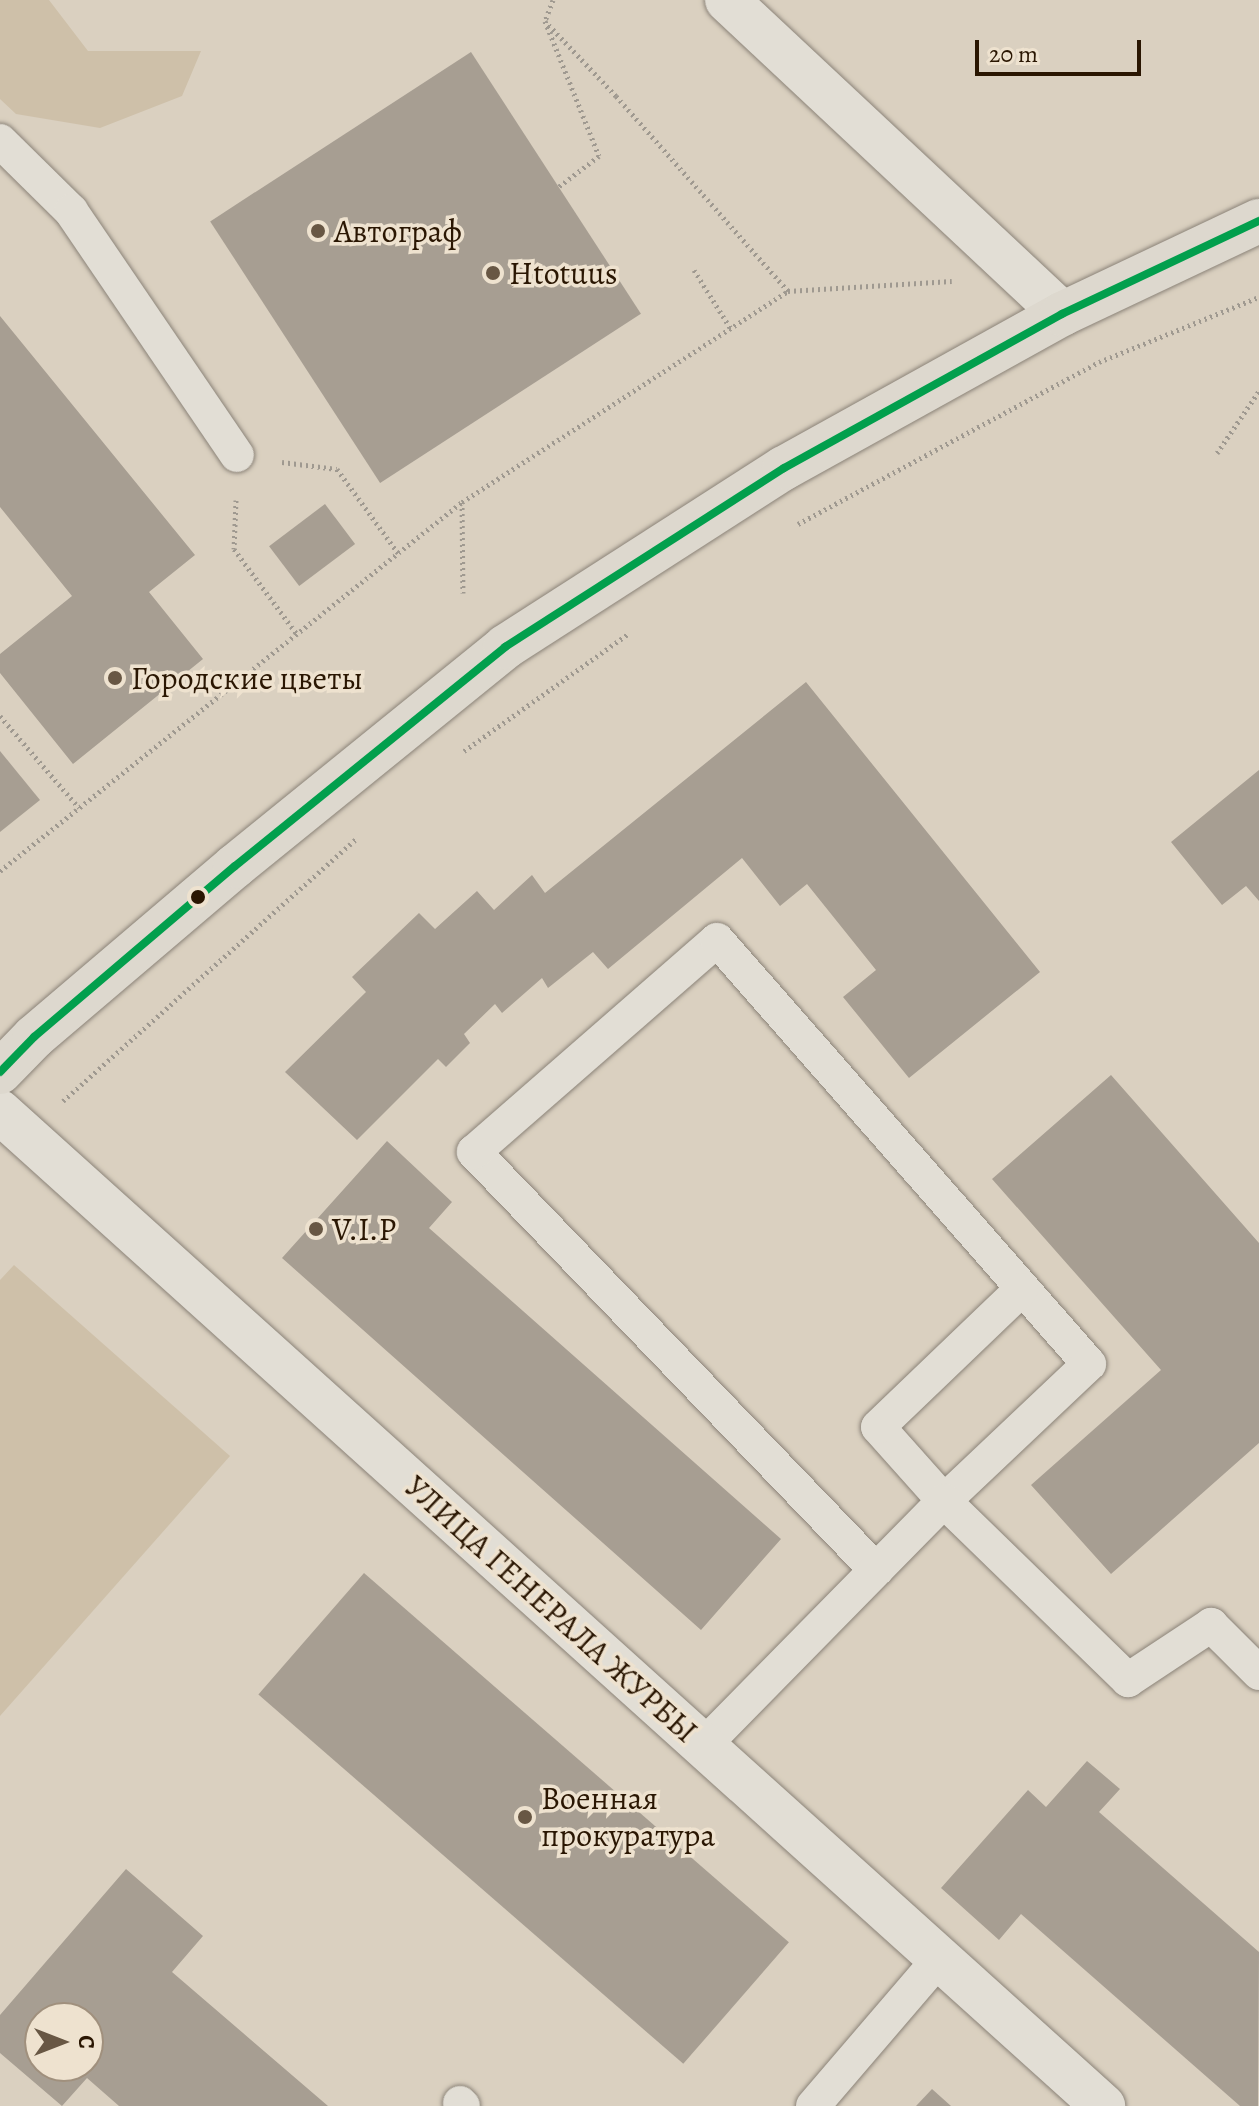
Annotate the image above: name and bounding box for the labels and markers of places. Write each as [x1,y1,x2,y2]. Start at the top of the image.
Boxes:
place label: Автограф [334,212,462,250]
marker: Автограф [309,222,327,240]
place label: Htotuus [509,254,618,292]
marker: Htotuus [484,264,502,282]
place label: Городские цветы [131,659,363,697]
marker: Городские цветы [106,669,124,687]
unlabelled marker [190,889,206,905]
place label: V.I.P [332,1210,396,1248]
marker: V.I.P [307,1220,325,1238]
place label: Военная прокуратура [541,1780,715,1855]
marker: Военная прокуратура [516,1808,534,1826]

